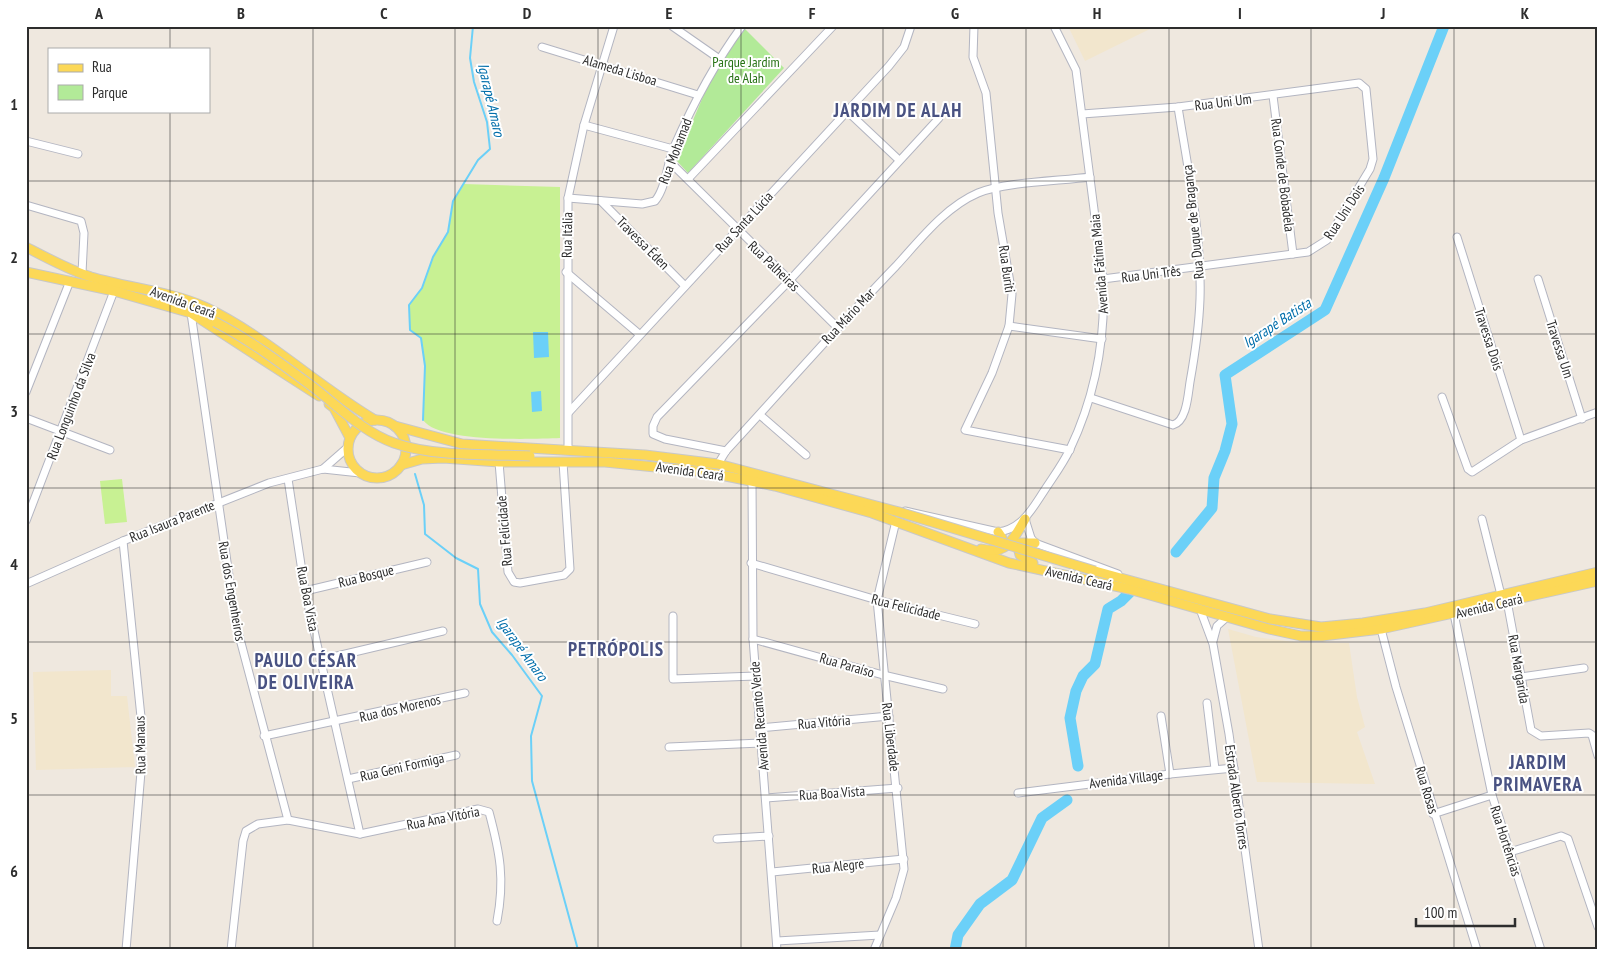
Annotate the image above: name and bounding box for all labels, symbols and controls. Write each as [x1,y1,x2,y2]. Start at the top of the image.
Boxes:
text: A [94,3,104,23]
text: B [237,3,245,23]
text: C [380,3,388,23]
text: D [523,3,532,23]
text: E [666,3,673,23]
text: F [809,3,816,23]
text: G [951,3,959,23]
text: H [1093,3,1101,23]
text: I [1238,3,1242,23]
text: J [1380,3,1385,23]
text: K [1521,3,1530,23]
legend [48,48,210,112]
street label: Alameda Lisboa [581,50,659,90]
park label: Parque Jardim de Alah [712,53,780,87]
text: Rua [92,57,112,76]
water label: Igarapé Amaro [474,61,510,140]
text: Parque [92,83,128,102]
street label: Rua Uni Um [1194,90,1252,114]
text: 1 [10,94,18,114]
district label: JARDIM DE ALAH [833,98,962,122]
street label: Rua Mohamad [654,116,696,186]
street label: Rua Conde de Bobadela [1267,117,1299,233]
street label: Rua Duque de Bragança [1178,164,1208,280]
street label: Rua Uni Dois [1320,181,1369,243]
street label: Rua Santa Lúcia [711,188,777,256]
street label: Rua Itália [558,212,576,258]
street label: Travessa Éden [613,213,673,273]
street label: Avenida Fátima Maia [1086,213,1112,315]
street label: Rua Palheiras [744,237,804,295]
street label: Rua Buriti [995,244,1019,294]
text: 2 [10,247,18,267]
street label: Rua Uni Três [1120,261,1182,287]
street label: Avenida Ceará [148,282,218,322]
street label: Rua Mário Mar [817,284,879,348]
water label: Igarapé Batista [1239,293,1315,352]
street label: Travessa Dois [1470,305,1508,373]
street label: Travessa Um [1542,318,1578,380]
street label: Rua Longuinho da Silva [42,350,100,462]
text: 3 [10,401,18,421]
street label: Avenida Ceará [655,457,725,485]
street label: Rua Felicidade [492,495,516,567]
street label: Rua Isaura Parente [127,496,217,546]
street label: Rua dos Engenheiros [214,540,250,643]
text: 4 [10,554,18,574]
street label: Rua Bosque [336,560,396,592]
street label: Avenida Ceará [1044,562,1114,594]
street label: Rua Boa Vista [293,565,323,633]
street label: Rua Felicidade [869,590,943,624]
street label: Avenida Ceará [1454,590,1524,622]
water label: Igarapé Amaro [493,613,553,686]
street label: Rua Margarida [1504,633,1534,705]
district label: PETRÓPOLIS [568,637,664,661]
district label: PAULO CÉSAR DE OLIVEIRA [255,648,357,694]
street label: Rua Paraíso [818,649,876,681]
street label: Avenida Recanto Verde [745,660,773,771]
street label: Rua dos Morenos [358,690,443,726]
street label: Rua Liberdade [878,701,904,773]
text: 5 [10,708,18,728]
street label: Rua Vitória [797,711,851,733]
street label: Rua Manaus [130,715,150,774]
street label: Estrada Alberto Torres [1221,743,1253,851]
street label: Rua Geni Formiga [358,749,446,785]
district label: JARDIM PRIMAVERA [1493,750,1583,796]
street label: Rua Rosas [1411,764,1443,816]
street label: Avenida Village [1088,766,1164,792]
street label: Rua Boa Vista [798,782,866,804]
street label: Rua Ana Vitória [405,802,481,834]
street label: Rua Hortências [1486,803,1526,879]
street label: Rua Alegre [811,854,865,878]
text: 6 [10,861,18,881]
scale bar [1416,896,1515,928]
text: 100 m [1424,903,1457,922]

